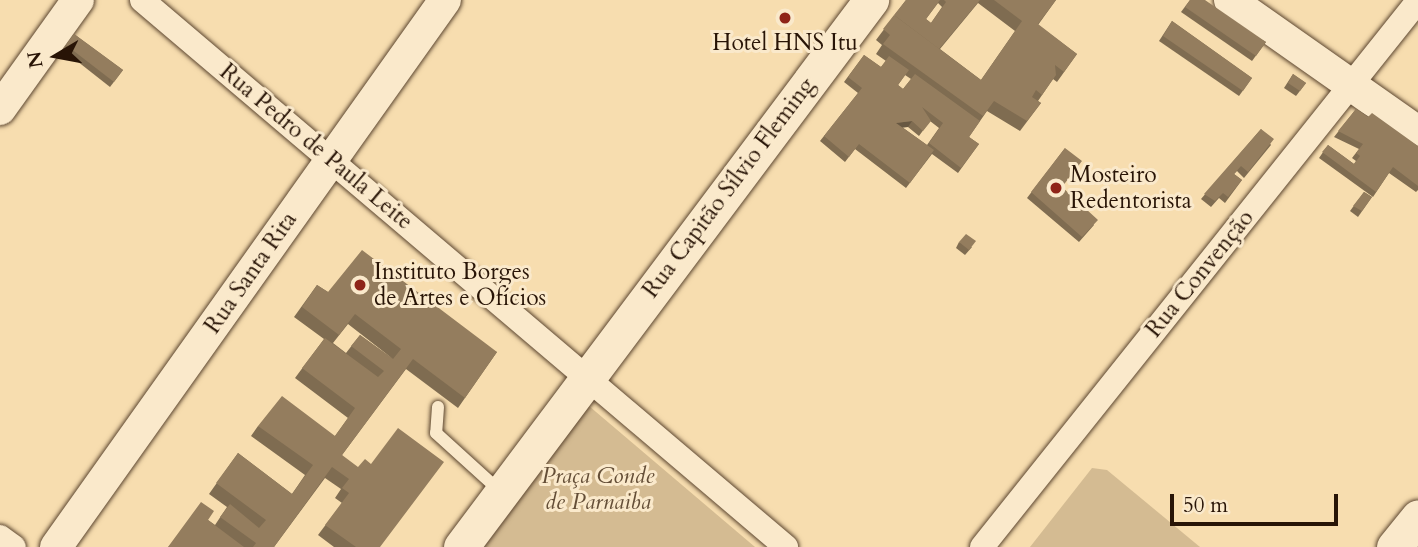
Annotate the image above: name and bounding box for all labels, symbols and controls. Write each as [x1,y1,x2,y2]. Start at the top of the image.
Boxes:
marker: Hotel HNS Itu [777,10,793,26]
north arrow [21,21,91,91]
place label: Hotel HNS Itu [712,29,858,57]
text: N [21,49,50,70]
street label: Rua Pedro de Paula Leite [214,58,418,236]
street label: Rua Capitão Sílvio Fleming [637,72,821,304]
place label: Mosteiro Redentorista [1070,161,1192,215]
marker: Mosteiro Redentorista [1048,180,1064,196]
street label: Rua Convenção [1140,205,1260,343]
street label: Rua Santa Rita [199,207,303,339]
place label: Instituto Borges de Artes e Ofícios [374,258,546,312]
marker: Instituto Borges de Artes e Ofícios [352,277,368,293]
park label: Praça Conde de Parnaiba [542,462,654,516]
scale bar [1173,480,1341,524]
text: 50 m [1183,491,1228,520]

